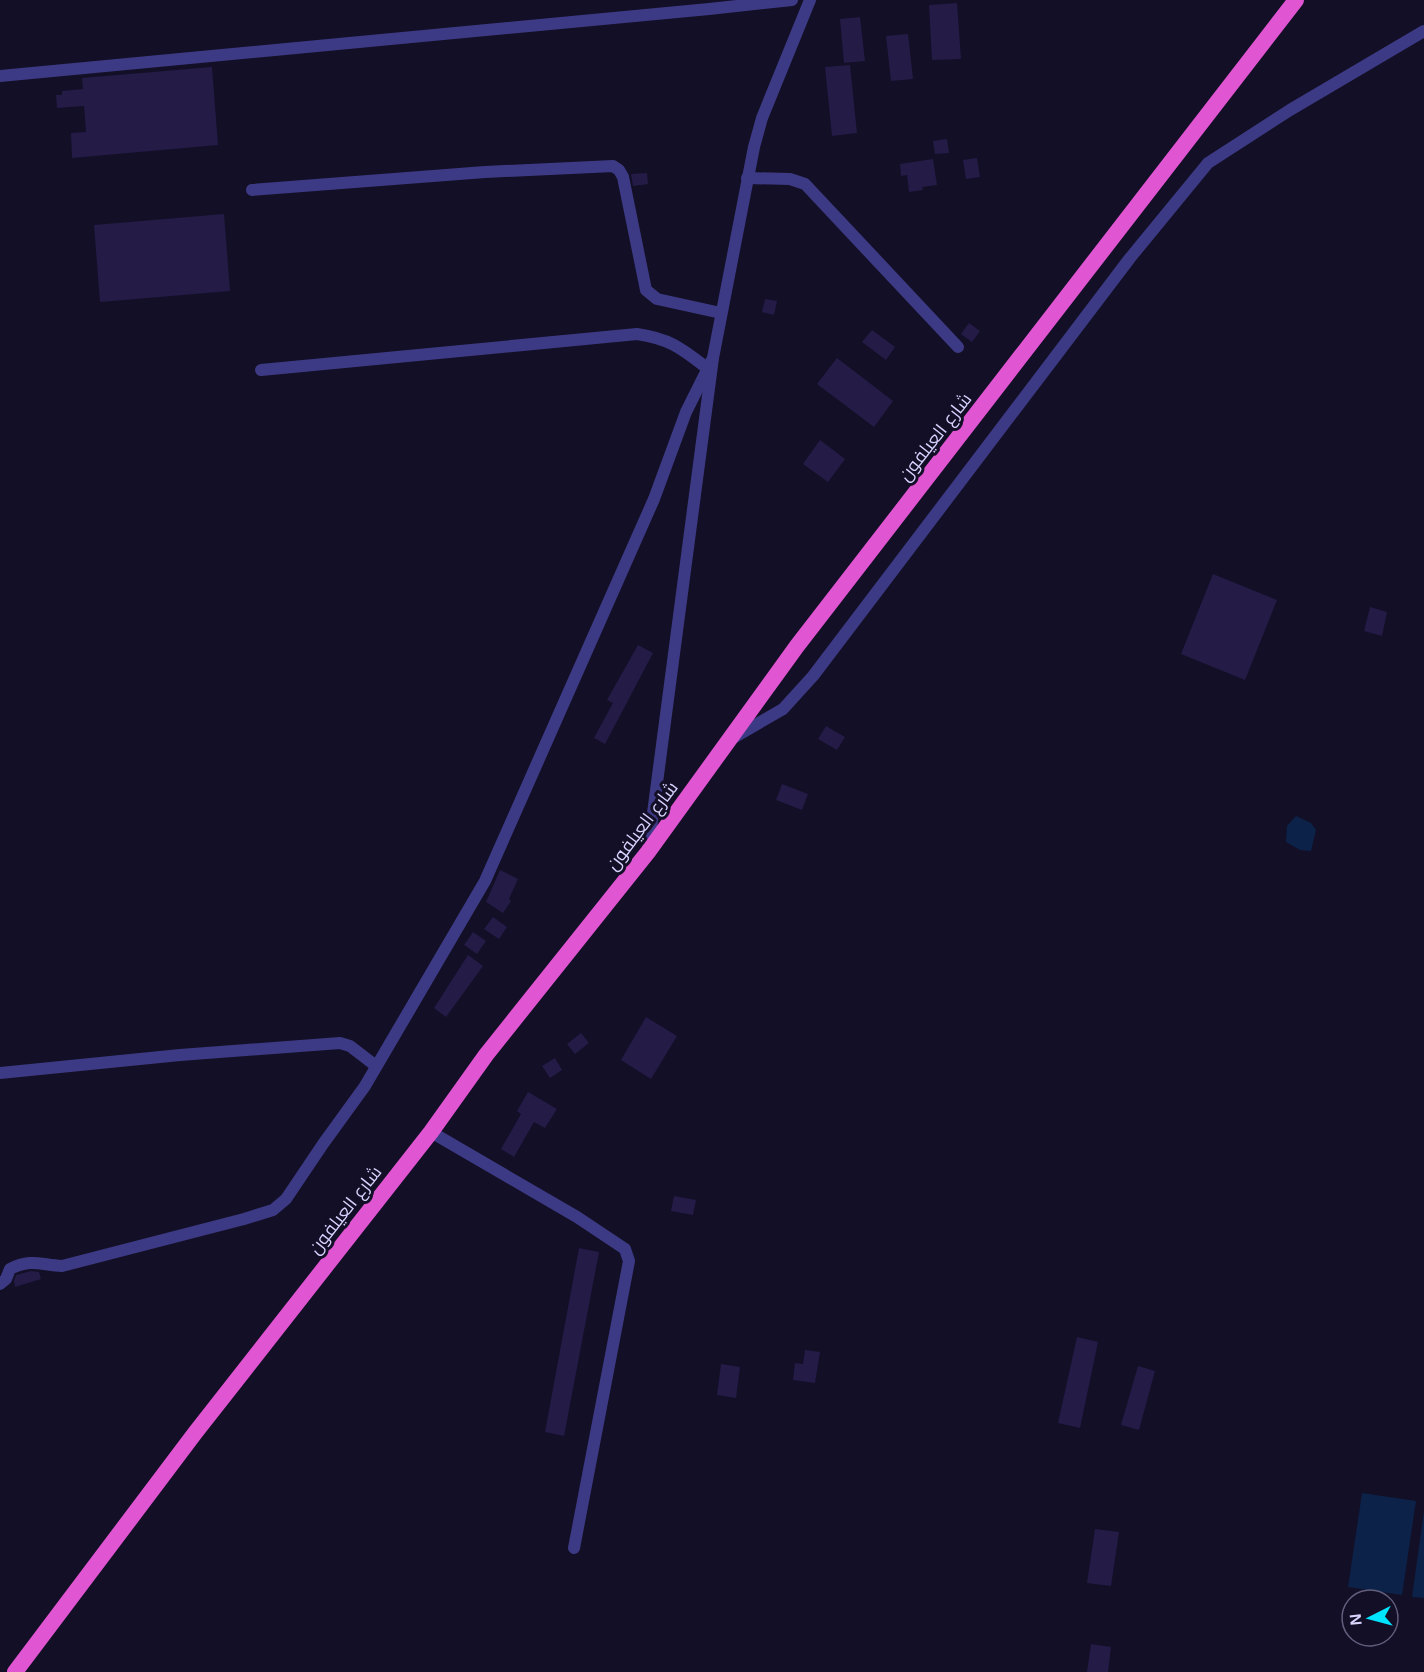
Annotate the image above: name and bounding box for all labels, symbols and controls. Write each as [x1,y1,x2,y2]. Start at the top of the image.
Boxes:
street label: شارع العيلفون [895,389,977,486]
street label: شارع العيلفون [602,778,683,875]
street label: شارع العيلفون [305,1162,387,1259]
north arrow [1340,1588,1400,1648]
text: N [1347,1613,1365,1626]

